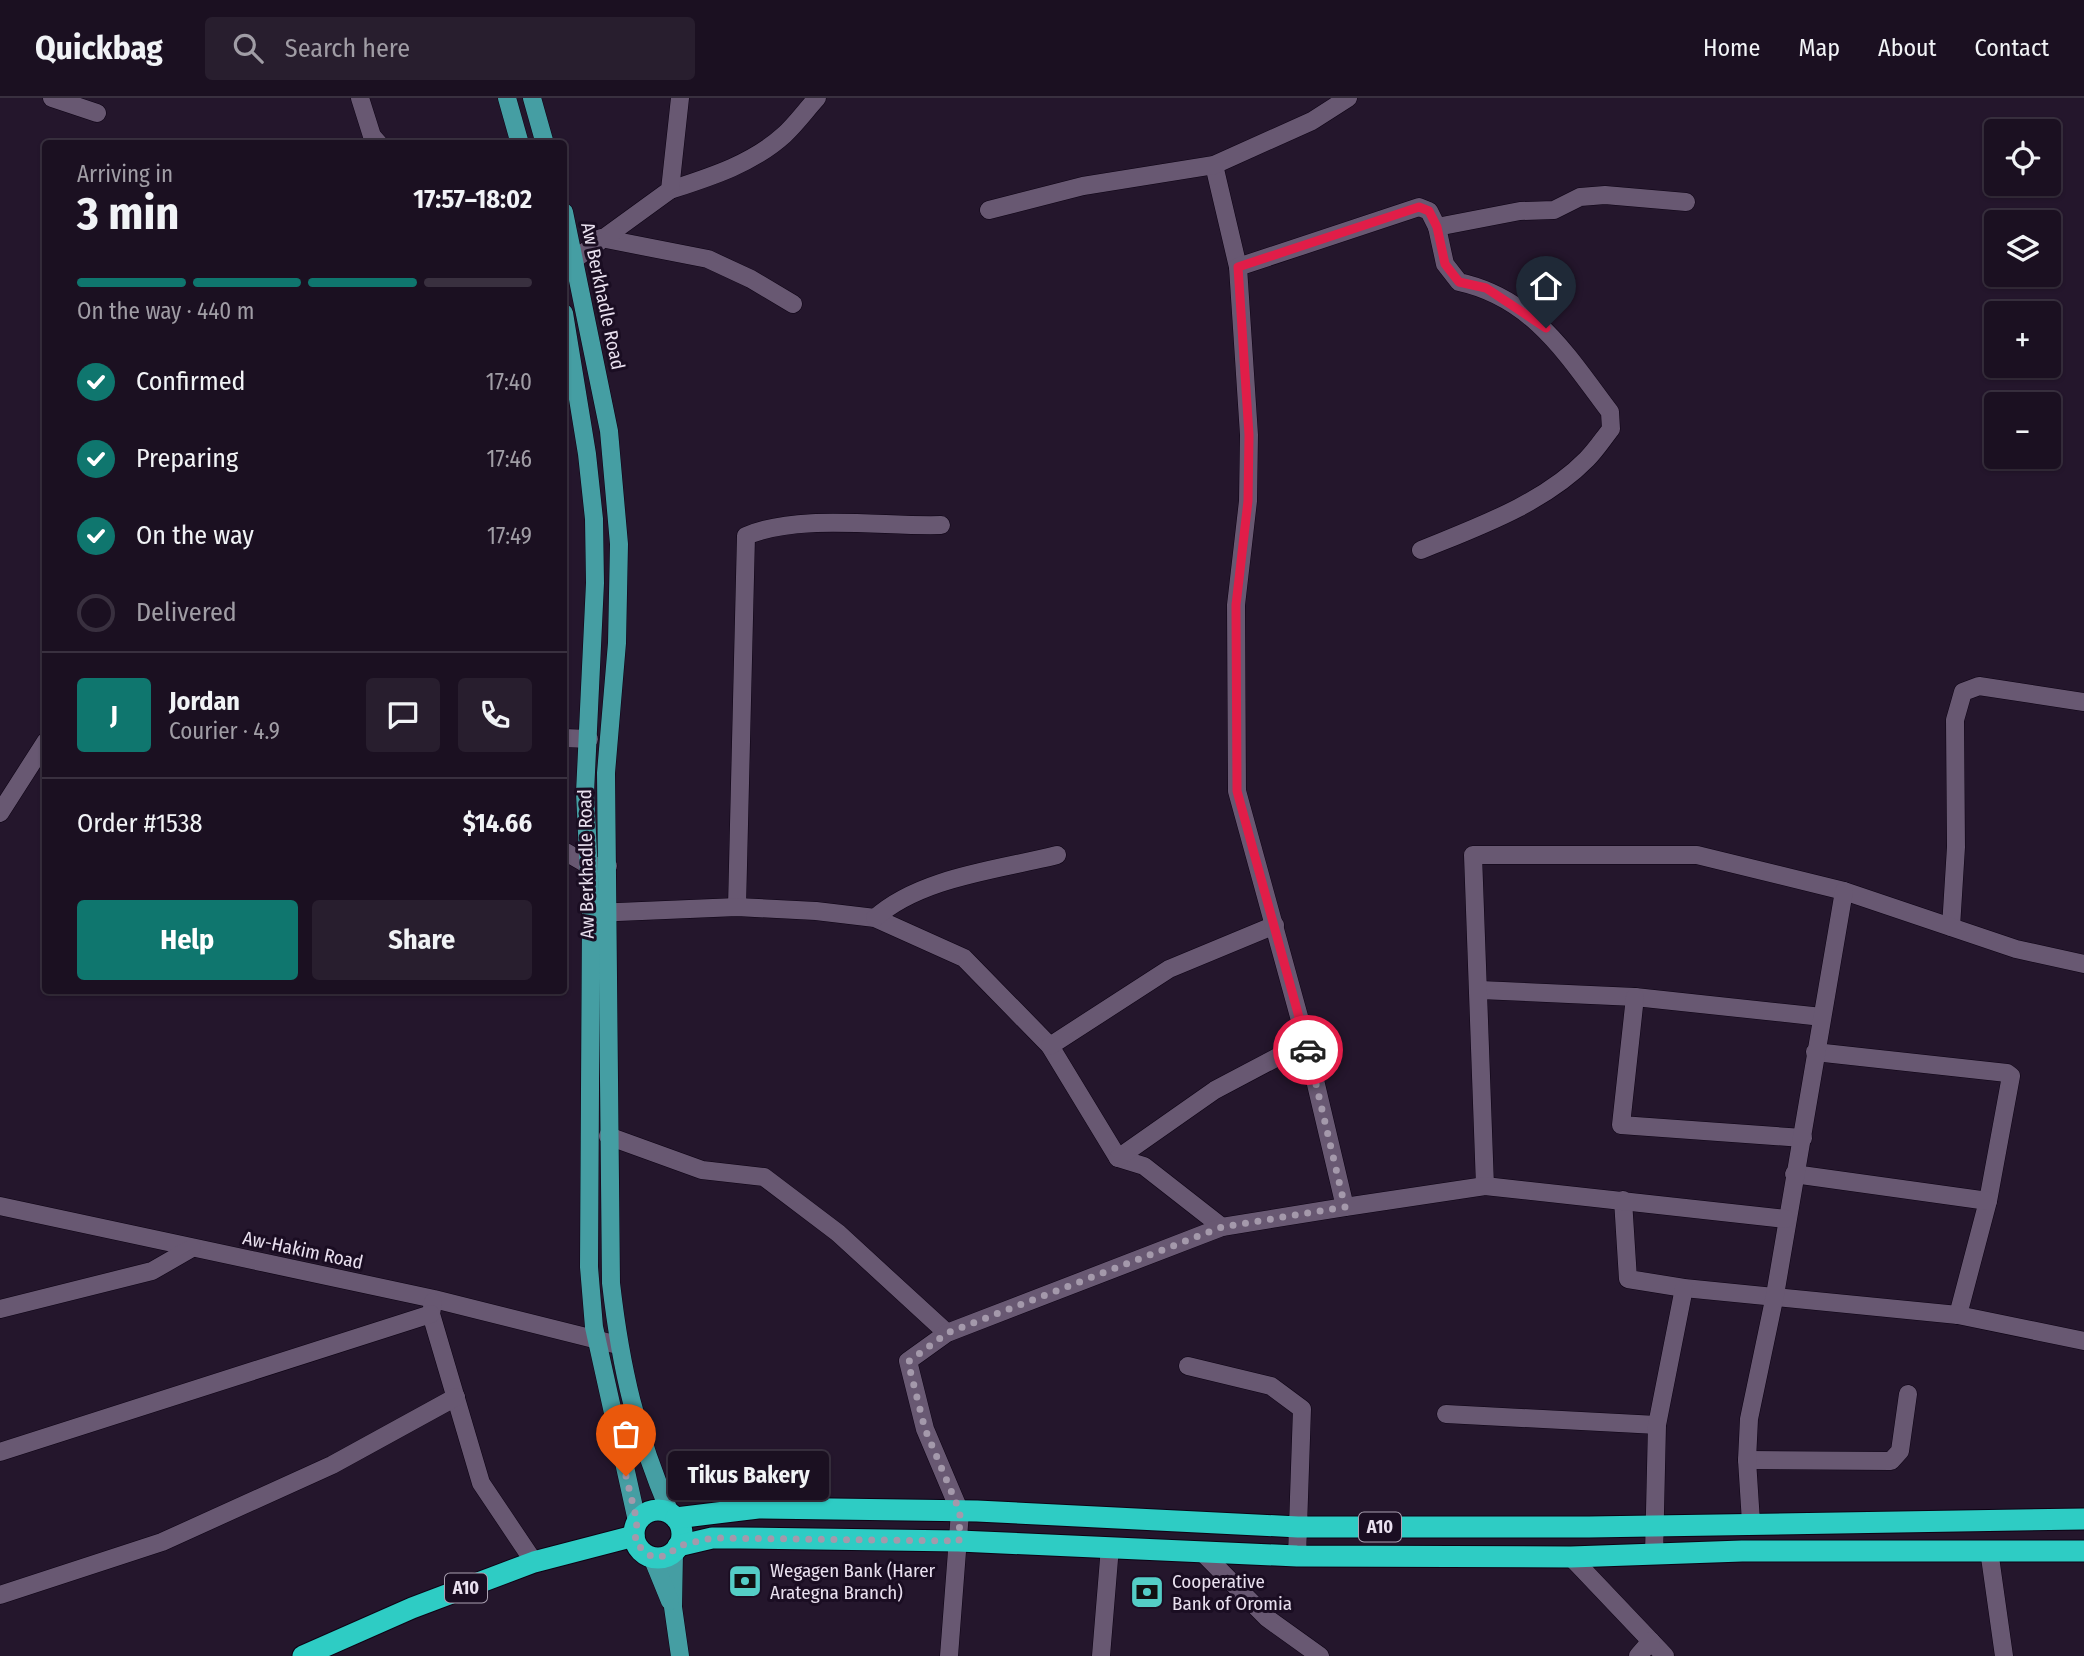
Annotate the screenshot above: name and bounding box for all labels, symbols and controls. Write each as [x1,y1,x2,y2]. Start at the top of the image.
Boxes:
search box [205,17,695,80]
text: Quickbag [35,28,163,68]
icon: search [229,29,267,67]
text: Search here [285,33,410,64]
text: Home [1703,34,1760,62]
text: Map [1798,34,1840,62]
text: About [1878,34,1936,62]
text: Contact [1974,34,2049,62]
map controls [1984,119,2061,469]
button: locate [1984,119,2061,196]
text: Arriving in [77,160,173,188]
text: 17:57–18:02 [413,184,532,215]
text: 3 min [77,186,179,241]
button: layers [1984,210,2061,287]
street label: Aw Berkhadle Road [576,220,630,372]
pin [1516,256,1576,328]
icon: home [1527,267,1565,305]
text: On the way · 440 m [77,297,254,325]
button: + [1984,301,2061,378]
icon: check [77,363,115,401]
text: Confirmed [136,366,246,397]
text: 17:40 [486,368,532,396]
button: − [1984,392,2061,469]
icon: check [77,440,115,478]
text: Preparing [136,443,238,474]
text: 17:46 [486,445,532,473]
icon: check [77,517,115,555]
text: On the way [136,520,254,551]
text: 17:49 [487,522,532,550]
text: Delivered [136,597,237,628]
button: chat [366,678,440,752]
button: phone [458,678,532,752]
text: Jordan [169,686,240,717]
text: J [110,700,118,731]
text: Courier · 4.9 [169,717,280,745]
street label: Aw Berkhadle Road [573,789,599,939]
text: Order #1538 [77,808,203,839]
text: $14.66 [463,808,532,839]
button: Help [77,900,298,980]
button: Share [312,900,532,980]
courier [1273,1015,1343,1085]
icon: car [1289,1031,1327,1069]
street label: Aw-Hakim Road [241,1226,365,1274]
pin [596,1404,656,1476]
icon: bag [607,1415,645,1453]
callout: Tikus Bakery [668,1452,829,1500]
text: Tikus Bakery [687,1461,810,1489]
road number: A10 [1359,1512,1401,1542]
place label: Wegagen Bank (Harer Arategna Branch) [770,1559,936,1604]
bank icon: Wegagen Bank (Harer Arategna Branch) [726,1562,764,1600]
place label: Cooperative Bank of Oromia [1172,1570,1292,1615]
bank icon: Cooperative Bank of Oromia [1128,1573,1166,1611]
road number: A10 [445,1574,487,1602]

